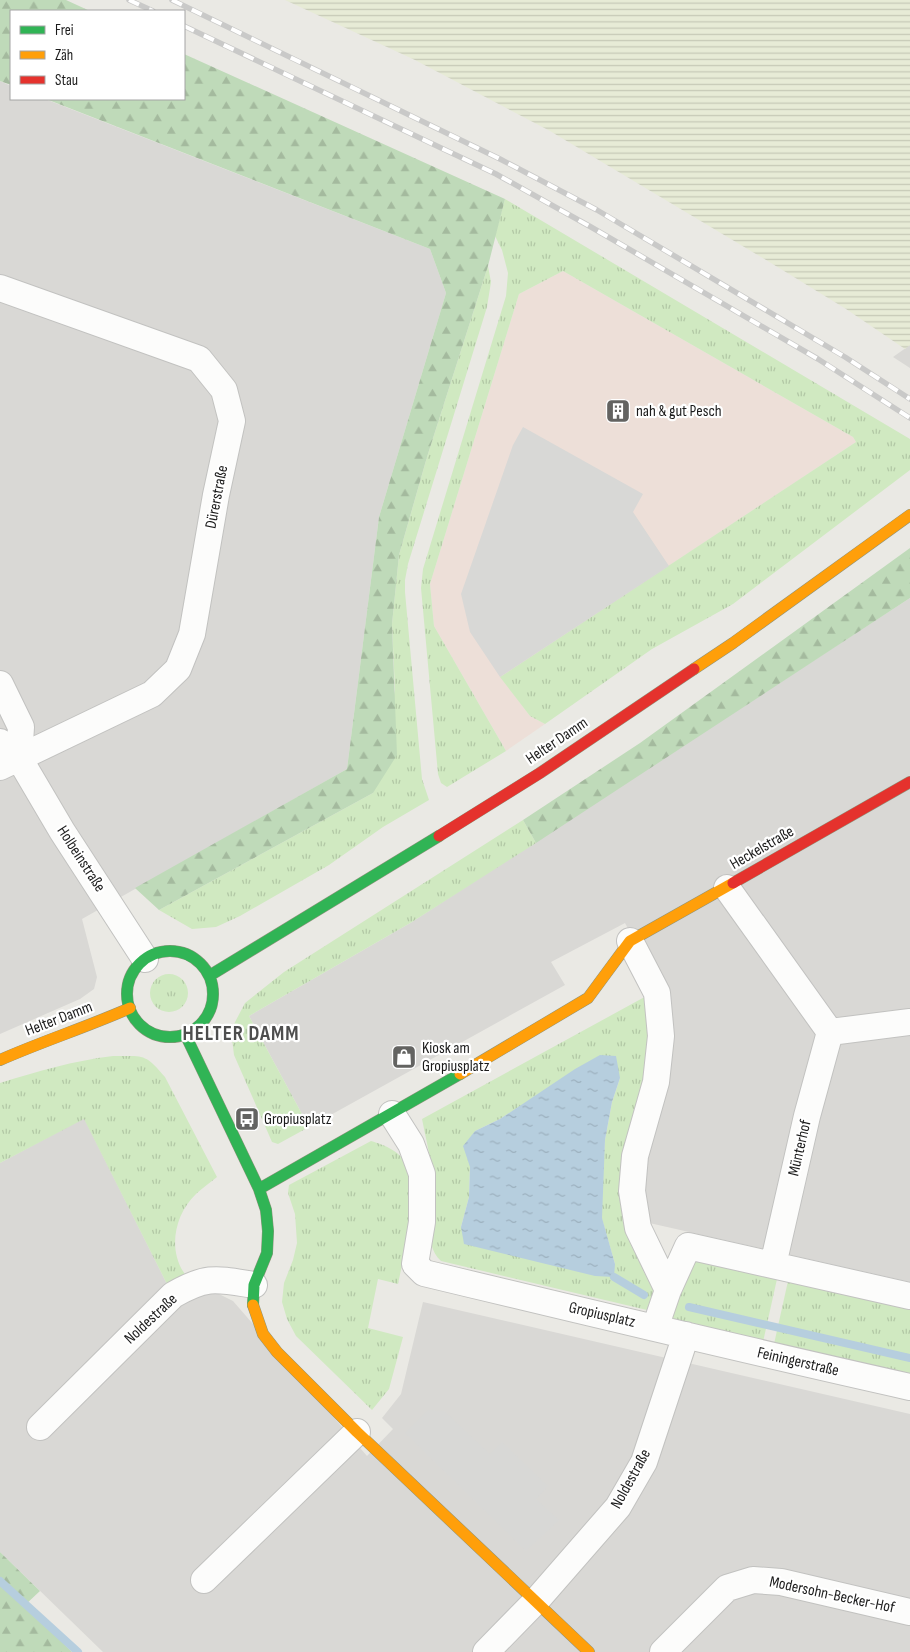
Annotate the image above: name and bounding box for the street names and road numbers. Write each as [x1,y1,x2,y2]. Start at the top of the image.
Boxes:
street label: Dürerstraße [202,464,232,530]
street label: Helter Damm [523,713,591,769]
street label: Holbeinstraße [53,822,109,896]
street label: Heckelstraße [727,822,797,874]
street label: Helter Damm [23,998,95,1040]
street label: Münterhof [784,1118,816,1178]
street label: Noldestraße [121,1290,181,1348]
street label: Gropiusplatz [567,1298,637,1332]
street label: Feiningerstraße [755,1343,841,1381]
street label: Noldestraße [607,1446,655,1512]
street label: Modersohn-Becker-Hof [768,1572,897,1618]

